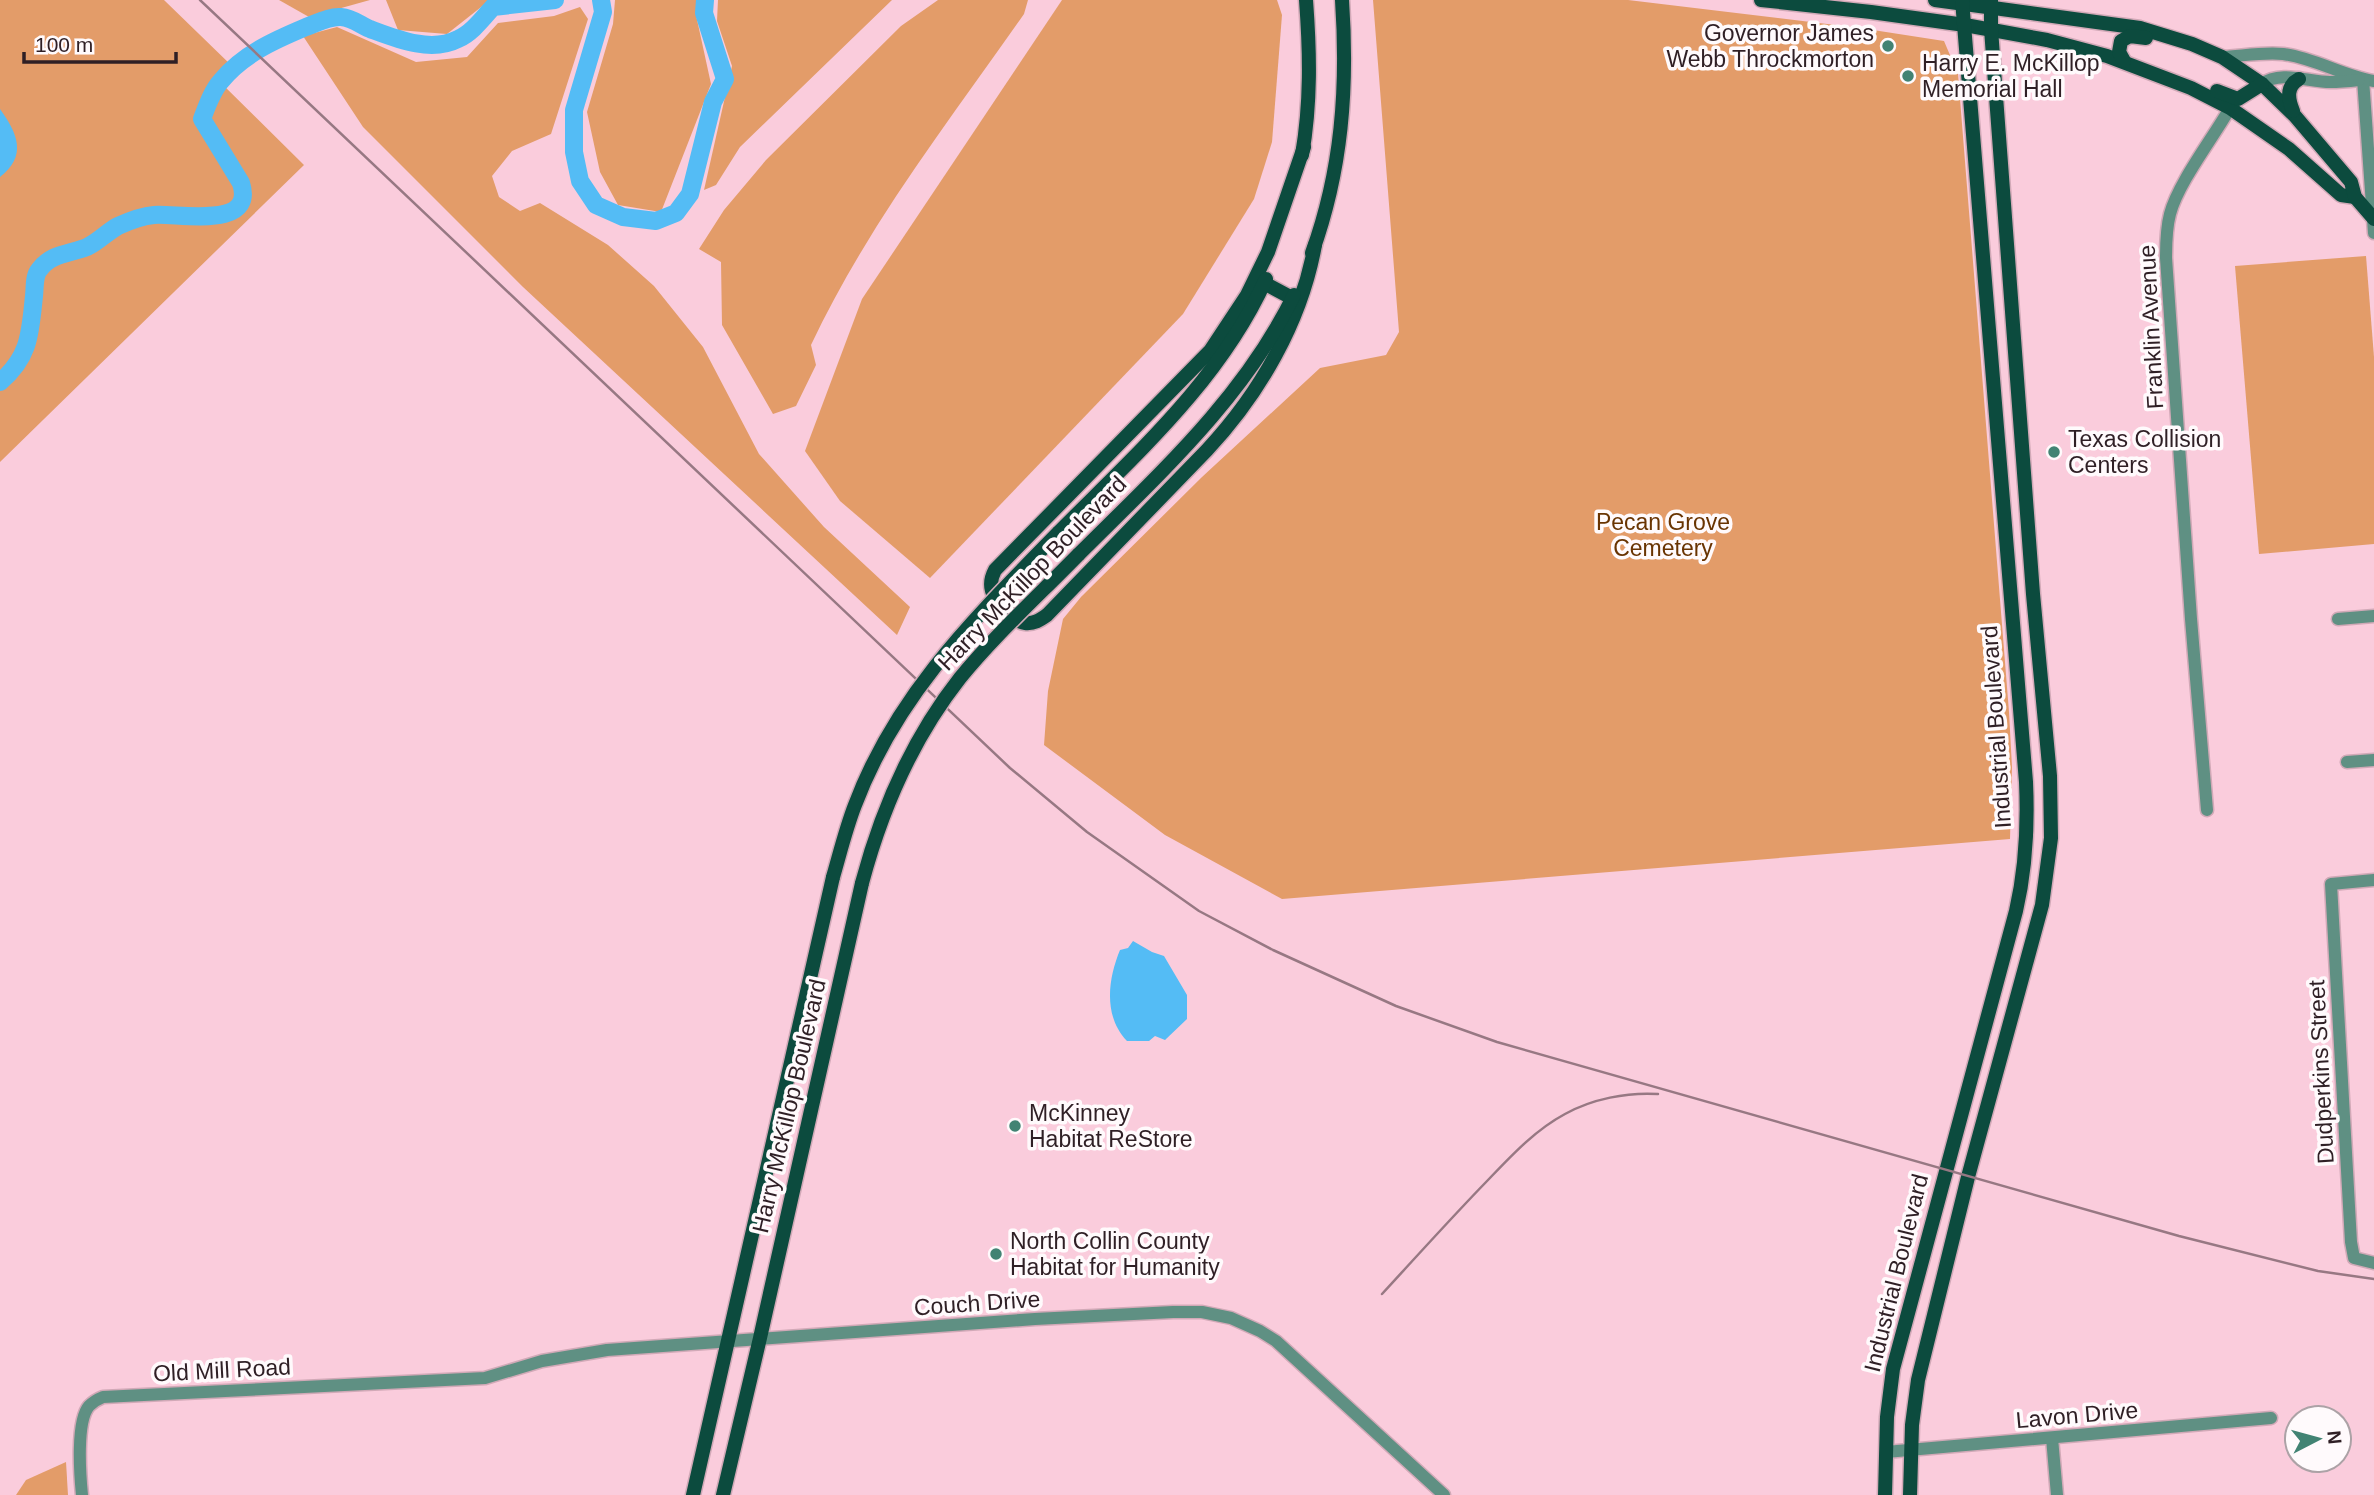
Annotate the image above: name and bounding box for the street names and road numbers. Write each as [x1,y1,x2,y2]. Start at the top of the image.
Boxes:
street label: Franklin Avenue [2134,244,2168,410]
street label: Harry McKillop Boulevard [933,471,1131,675]
street label: Industrial Boulevard [1976,625,2016,829]
street label: Harry McKillop Boulevard [747,977,831,1235]
street label: Dudperkins Street [2303,979,2339,1165]
street label: Industrial Boulevard [1859,1171,1933,1375]
street label: Couch Drive [913,1286,1041,1320]
street label: Old Mill Road [152,1353,292,1387]
street label: Lavon Drive [2015,1397,2139,1433]

